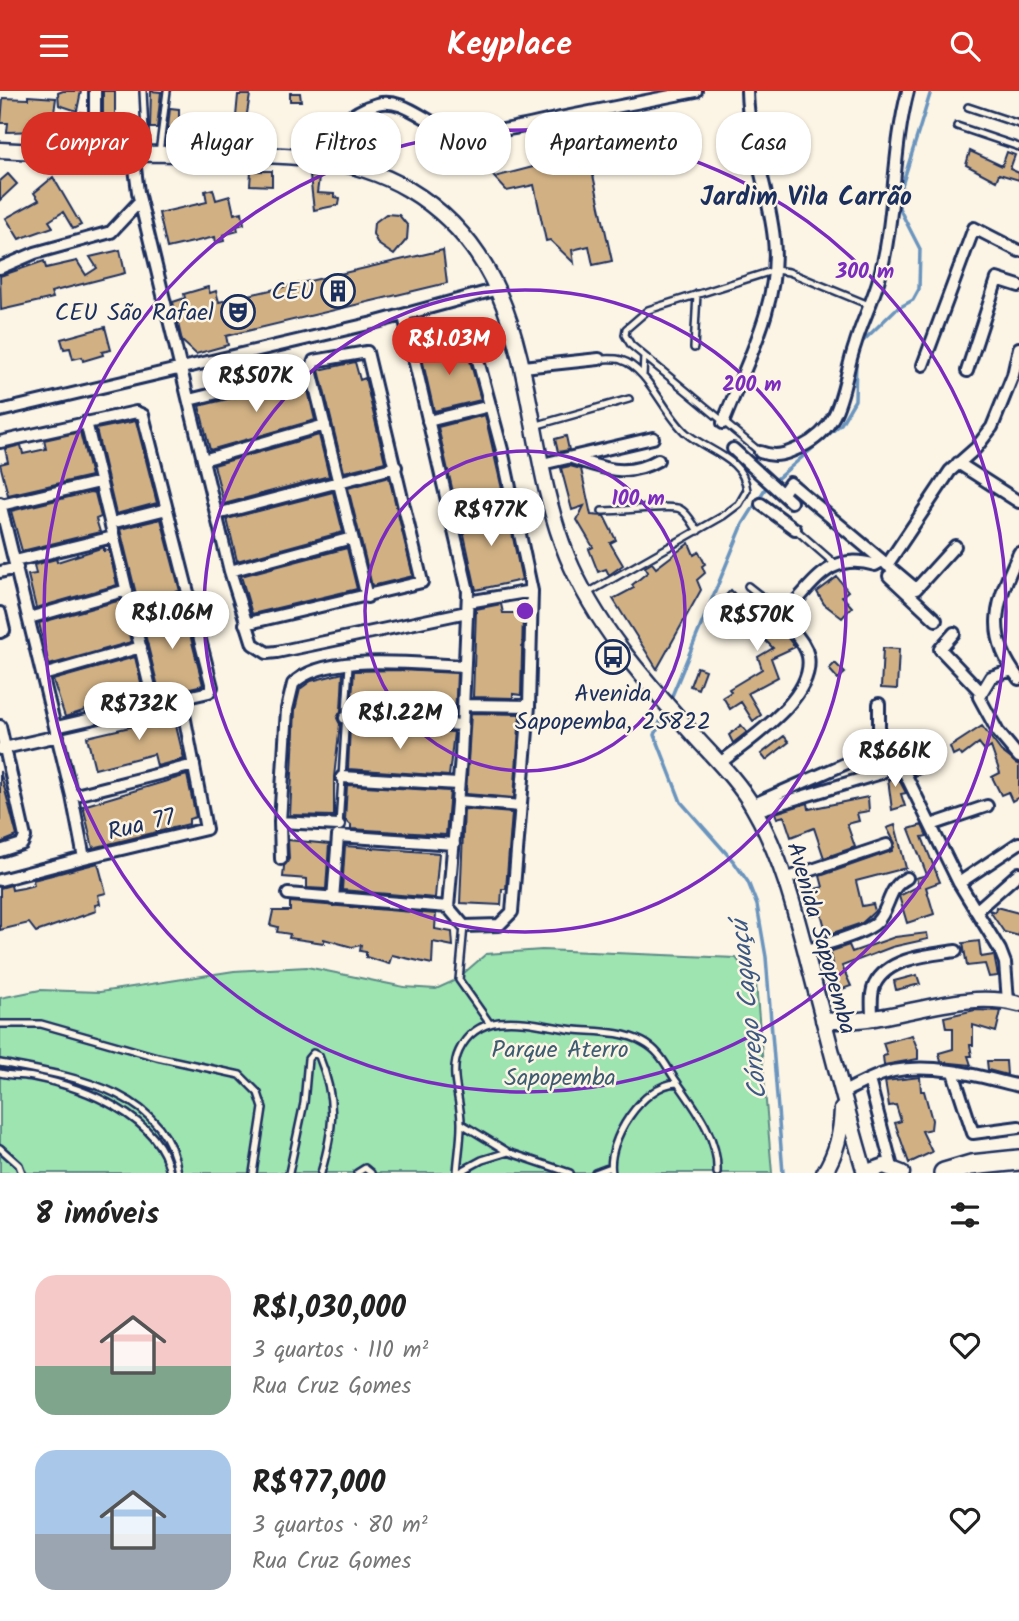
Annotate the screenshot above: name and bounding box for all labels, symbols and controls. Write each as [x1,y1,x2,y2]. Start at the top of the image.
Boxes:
text: Keyplace [447,20,572,71]
icon: menu [35,27,73,65]
icon: search [946,27,984,65]
chip: Comprar [21,112,152,175]
chip: Alugar [166,112,277,175]
chip: Filtros [291,112,401,175]
chip: Novo [415,112,511,175]
chip: Apartamento [525,112,702,175]
chip: Casa [716,112,811,175]
district label: Jardim Vila Carrão [700,177,912,219]
text: 300 m [835,256,894,289]
building icon: CEU [319,272,357,310]
place label: CEU [271,273,314,312]
theatre icon: CEU São Rafael [219,293,257,331]
place label: CEU São Rafael [55,294,214,333]
pin: R$1.03M [384,317,514,377]
text: R$1.03M [408,322,490,358]
pin: R$507K [199,355,313,414]
text: R$507K [218,359,294,395]
text: 200 m [722,369,782,402]
text: 100 m [611,483,665,516]
pin: R$977K [434,489,548,548]
text: R$977K [454,493,528,529]
pin: R$1.06M [107,591,237,651]
pin: R$570K [700,594,814,653]
text: R$1.06M [131,596,213,632]
text: R$570K [719,598,795,634]
centre of rings [513,599,537,623]
bus stop icon: Avenida Sapopemba, 25822 [594,638,632,676]
place label: Avenida Sapopemba, 25822 [515,675,711,742]
pin: R$732K [82,683,196,742]
text: R$732K [100,687,178,723]
pin: R$1.22M [335,691,465,751]
text: R$1.22M [358,696,442,732]
pin: R$661K [838,729,952,789]
text: R$661K [858,734,932,770]
street label: Rua 77 [103,798,180,853]
street label: Avenida Sapopemba [774,838,867,1039]
water label: Córrego Caguaçú [719,913,780,1101]
park label: Parque Aterro Sapopemba [491,1031,629,1098]
text: 8 imóveis [35,1191,159,1239]
icon: filters [946,1196,984,1234]
text: R$1,030,000 [252,1285,406,1333]
icon: home [91,1303,175,1387]
icon: heart [946,1326,984,1364]
text: 3 quartos · 110 m² [252,1333,428,1369]
text: Rua Cruz Gomes [252,1369,411,1405]
text: R$977,000 [252,1460,385,1508]
icon: home [91,1478,175,1562]
icon: heart [946,1501,984,1539]
text: 3 quartos · 80 m² [252,1508,428,1544]
text: Rua Cruz Gomes [252,1544,411,1580]

